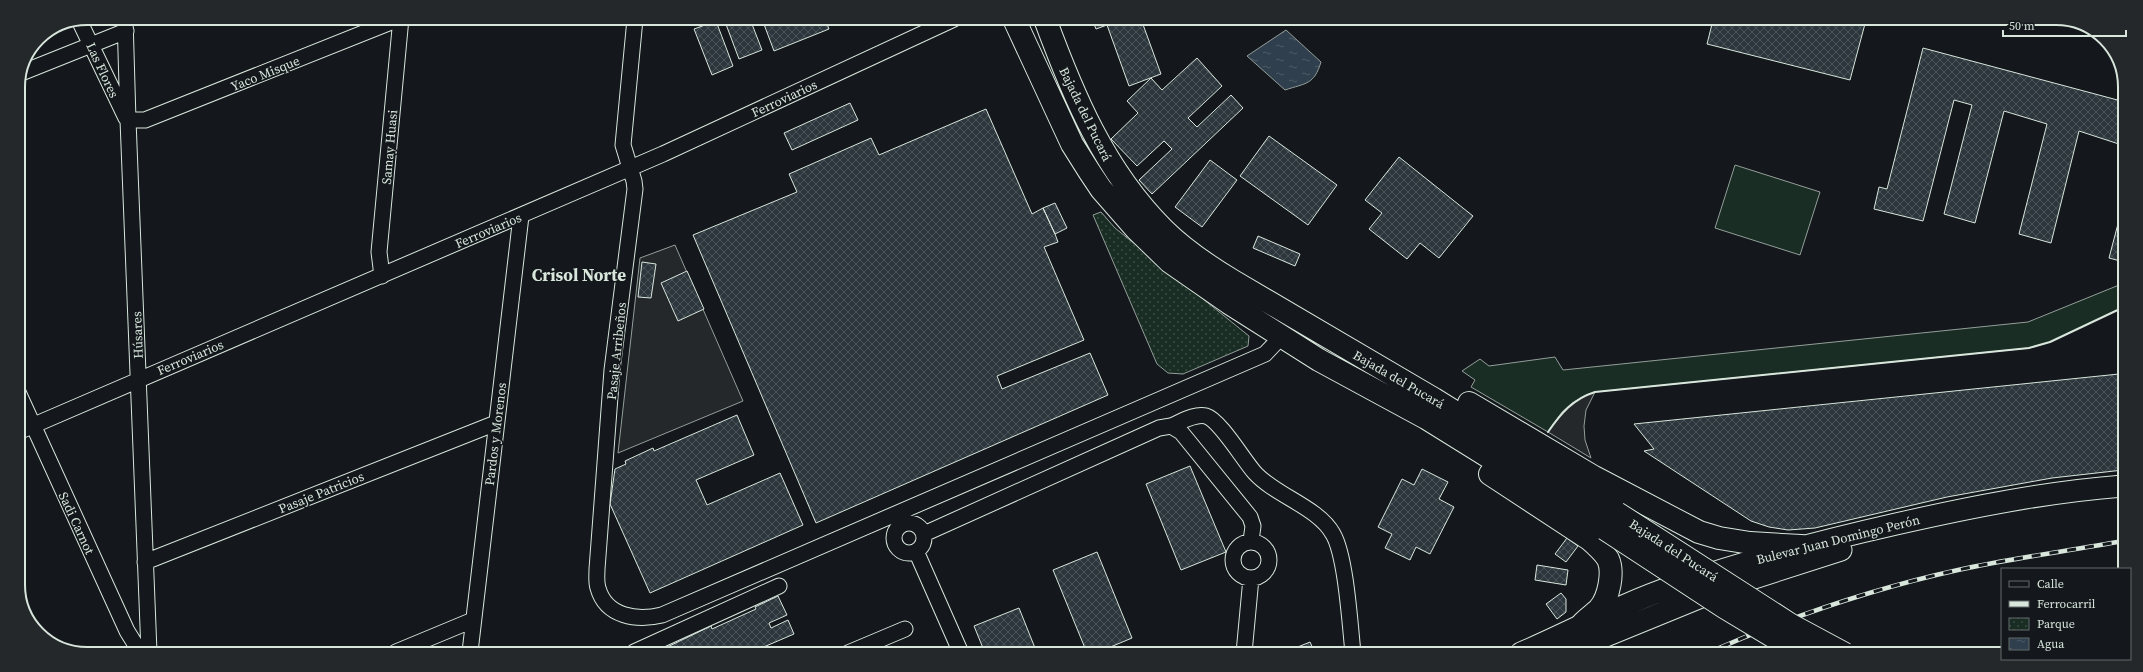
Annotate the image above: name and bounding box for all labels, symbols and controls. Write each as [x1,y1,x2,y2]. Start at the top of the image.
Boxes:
scale bar [2003,12,2126,38]
text: 50 m [2009,18,2035,34]
street label: Las Flores [82,40,123,101]
street label: Yaco Misque [228,52,302,95]
street label: Bajada del Pucará [1055,64,1116,164]
street label: Ferroviarios [749,76,820,121]
street label: Samay Huasi [378,109,401,185]
street label: Ferroviarios [452,209,524,252]
district label: Crisol Norte [532,263,626,287]
street label: Pasaje Arribeños [603,301,630,401]
street label: Húsares [128,311,147,359]
street label: Ferroviarios [154,336,226,379]
street label: Bajada del Pucará [1350,346,1448,413]
street label: Pardos y Morenos [481,381,510,487]
street label: Pasaje Patricios [276,467,367,517]
street label: Sadi Carnot [55,489,99,558]
street label: Bulevar Juan Domingo Perón [1755,511,1922,568]
street label: Bajada del Pucará [1626,515,1722,586]
legend [2001,568,2131,660]
text: Calle [2037,576,2064,592]
text: Ferrocarril [2037,596,2096,612]
text: Parque [2037,616,2075,632]
text: Agua [2037,636,2065,652]

